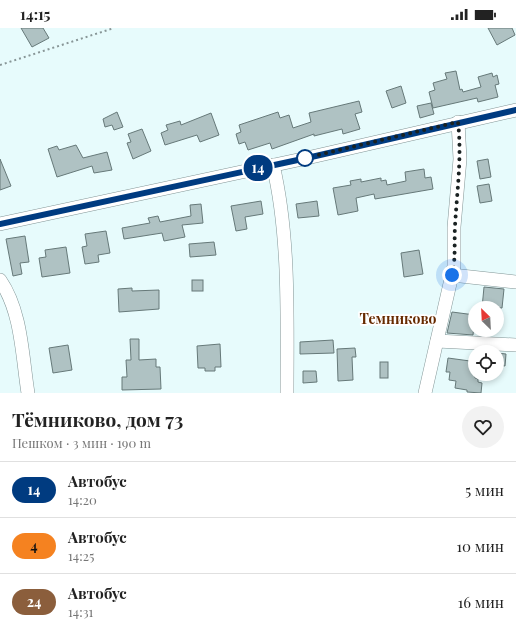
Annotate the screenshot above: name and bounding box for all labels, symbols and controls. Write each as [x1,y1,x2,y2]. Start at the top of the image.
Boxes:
text: 14:15 [20,4,50,24]
unlabelled marker [296,149,314,167]
line badge: 14 [240,155,276,181]
text: 14 [252,158,264,177]
your location [442,265,462,285]
north arrow [468,301,504,337]
map controls [468,301,504,381]
district label: Темниково [360,309,436,328]
button: locate [468,345,504,381]
text: Тёмниково, дом 73 [12,406,183,432]
button: heart [462,406,504,448]
text: Пешком · 3 мин · 190 m [12,434,151,451]
text: Автобус [68,471,127,491]
text: 14 [28,480,40,499]
text: 5 мин [465,480,504,500]
text: 14:20 [68,491,97,508]
text: Автобус [68,527,127,547]
text: 4 [30,536,38,555]
text: 10 мин [457,536,504,556]
text: 14:25 [68,547,94,564]
text: Автобус [68,583,127,603]
text: 24 [27,592,41,611]
text: 16 мин [458,592,504,612]
text: 14:31 [68,603,93,620]

